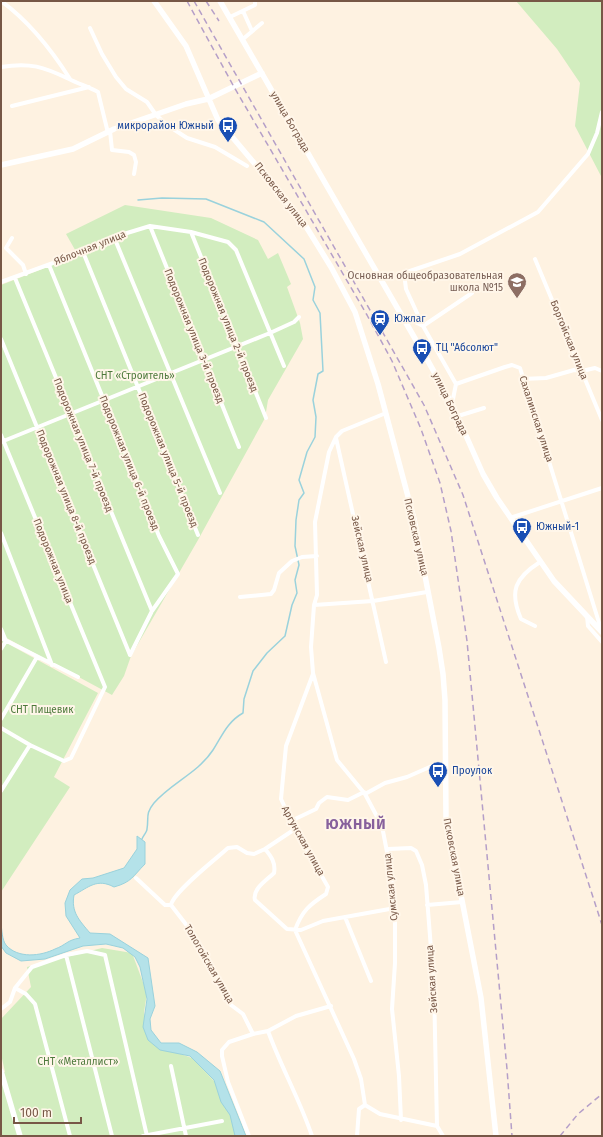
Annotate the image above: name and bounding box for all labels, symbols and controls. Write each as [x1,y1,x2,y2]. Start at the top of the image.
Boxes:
street label: улица Бограда [268,89,312,155]
bus stop icon: микрорайон Южный [217,115,239,143]
place label: микрорайон Южный [117,120,214,132]
street label: Псковская улица [252,160,310,230]
street label: Яблочная улица [52,228,128,268]
street label: Подорожная улица 2-й проезд [196,256,261,394]
street label: Подорожная улица 3-й проезд [161,267,227,405]
place label: Основная общеобразовательная школа №15 [348,270,503,294]
school or university icon: Основная общеобразовательная школа №15 [506,271,528,299]
street label: Боргойская улица [548,298,590,382]
station icon: Южлаг [369,308,391,336]
place label: Южлаг [394,313,426,325]
bus stop icon: ТЦ "Абсолют" [411,337,433,365]
place label: ТЦ "Абсолют" [436,342,498,354]
park label: СНТ «Строитель» [95,370,175,382]
street label: улица Бограда [430,370,470,438]
street label: Сахалинская улица [516,374,556,464]
street label: Подорожная улица 7-й проезд [51,376,116,514]
street label: Подорожная улица 5-й проезд [135,391,201,529]
street label: Подорожная улица 6-й проезд [96,394,162,532]
street label: Подорожная улица 8-й проезд [33,428,99,566]
street label: Псковская улица [401,497,431,577]
street label: Зейская улица [349,515,375,583]
bus stop icon: Южный-1 [511,516,533,544]
street label: Подорожная улица [31,517,75,605]
place label: Южный-1 [536,521,579,533]
park label: СНТ Пищевик [10,704,74,716]
bus stop icon: Проулок [427,760,449,788]
place label: Проулок [452,765,493,777]
street label: Аргунская улица [279,804,327,878]
district label: ЮЖНЫЙ [326,815,386,833]
street label: Псковская улица [441,817,467,897]
street label: Сумская улица [381,853,401,921]
street label: Тологойская улица [182,922,236,1006]
street label: Зейская улица [424,945,440,1013]
park label: СНТ «Металлист» [38,1056,119,1068]
scale bar [14,1099,81,1125]
text: 100 m [20,1106,52,1120]

